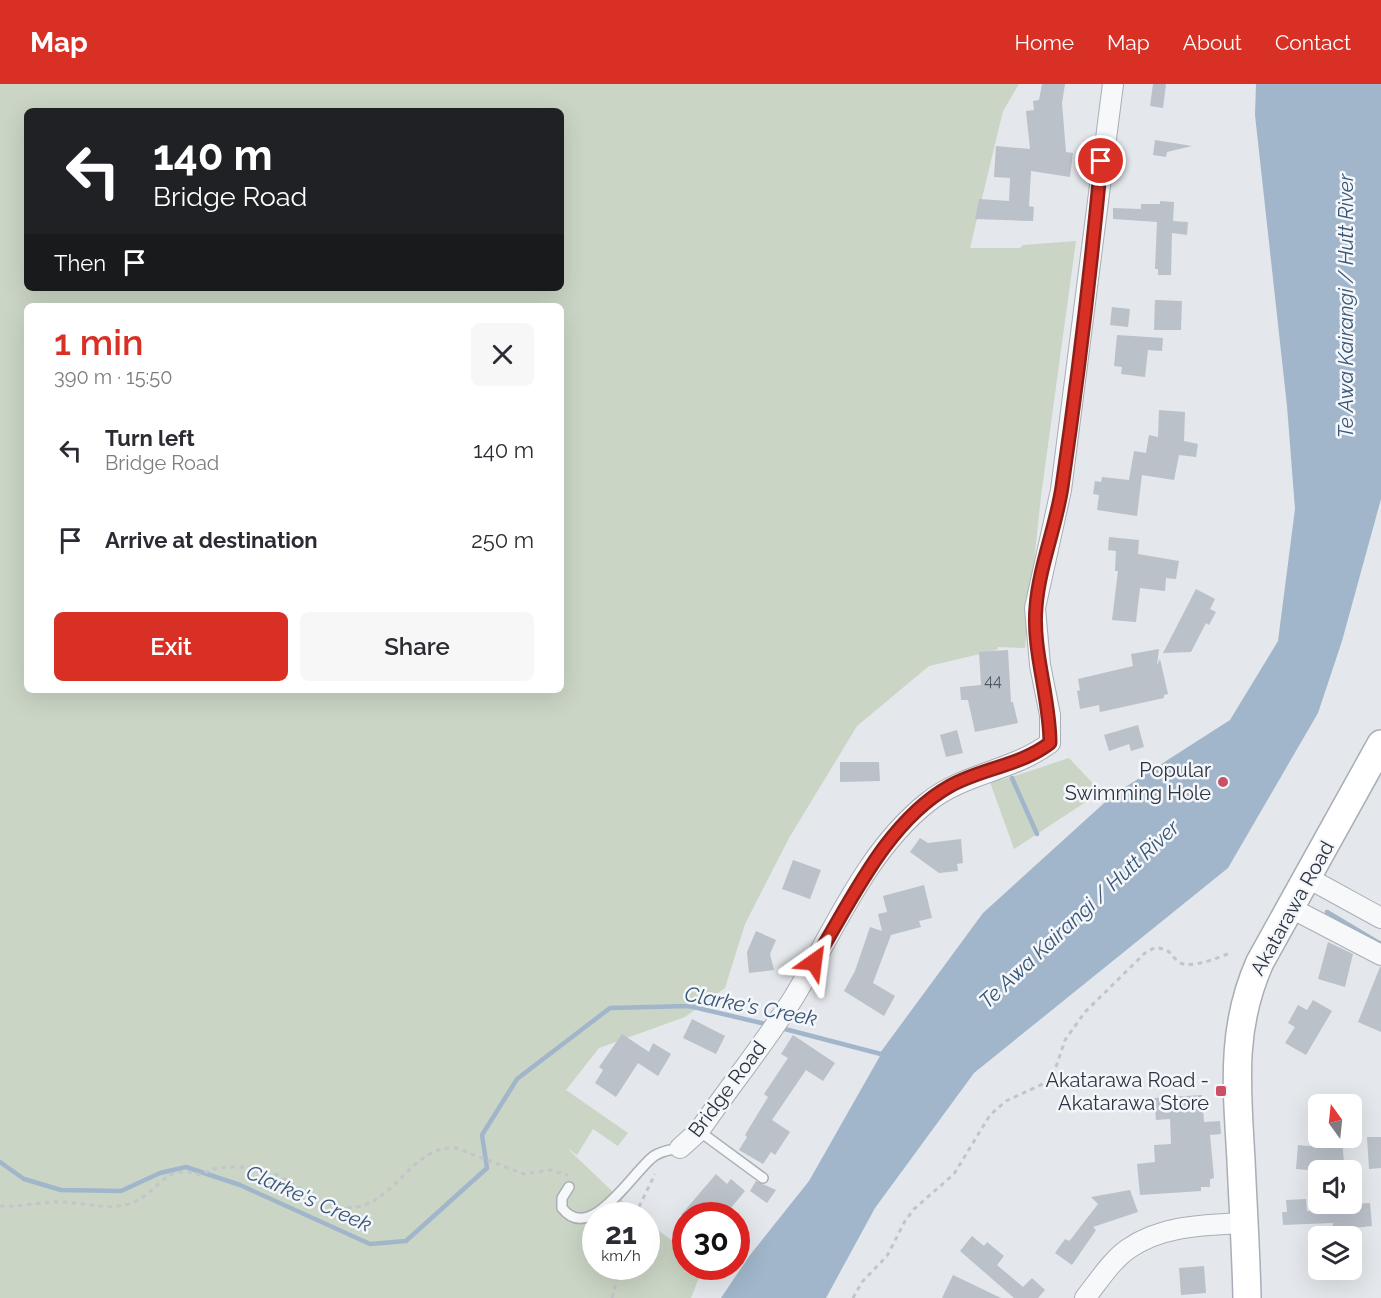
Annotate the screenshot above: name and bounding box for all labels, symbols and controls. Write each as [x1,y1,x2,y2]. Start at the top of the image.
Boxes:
text: Map [30,26,88,59]
text: Home [1015,30,1074,55]
text: Map [1107,30,1150,55]
text: About [1183,30,1242,55]
text: Contact [1275,30,1351,55]
text: 140 m [153,131,273,180]
icon: left [54,132,132,210]
pin [1075,135,1126,186]
icon: arrive [1084,144,1117,177]
water label: Te Awa Kairangi / Hutt River [1333,173,1358,438]
text: Bridge Road [153,181,307,212]
icon: arrive [118,246,151,279]
text: Then [54,250,106,276]
text: 1 min [54,321,143,363]
button: close [471,323,534,386]
text: 390 m · 15:50 [54,365,172,389]
text: Turn left [105,425,195,451]
icon: left [54,434,87,467]
text: 140 m [473,437,534,463]
text: Bridge Road [105,451,219,475]
icon: arrive [54,524,87,557]
text: Arrive at destination [105,527,318,553]
text: 250 m [471,527,534,553]
button: Exit [54,612,288,681]
button: Share [300,612,534,681]
house number: 44 [984,671,1002,690]
place label: Popular Swimming Hole [1065,758,1211,805]
marker: Popular Swimming Hole [1216,775,1230,789]
water label: Te Awa Kairangi / Hutt River [974,814,1185,1013]
street label: Akatarawa Road [1245,837,1339,979]
position arrow [782,930,846,994]
water label: Clarke's Creek [683,981,819,1031]
street label: Bridge Road [683,1036,771,1142]
place label: Akatarawa Road - Akatarawa Store [1045,1068,1209,1115]
marker: Akatarawa Road - Akatarawa Store [1214,1084,1228,1098]
north arrow [1308,1094,1362,1148]
map controls [1308,1094,1362,1280]
water label: Clarke's Creek [242,1159,376,1237]
button: sound [1308,1160,1362,1214]
speed limit sign: 30 [672,1202,750,1280]
text: 21 [605,1216,637,1251]
button: layers [1308,1226,1362,1280]
text: km/h [601,1247,641,1265]

